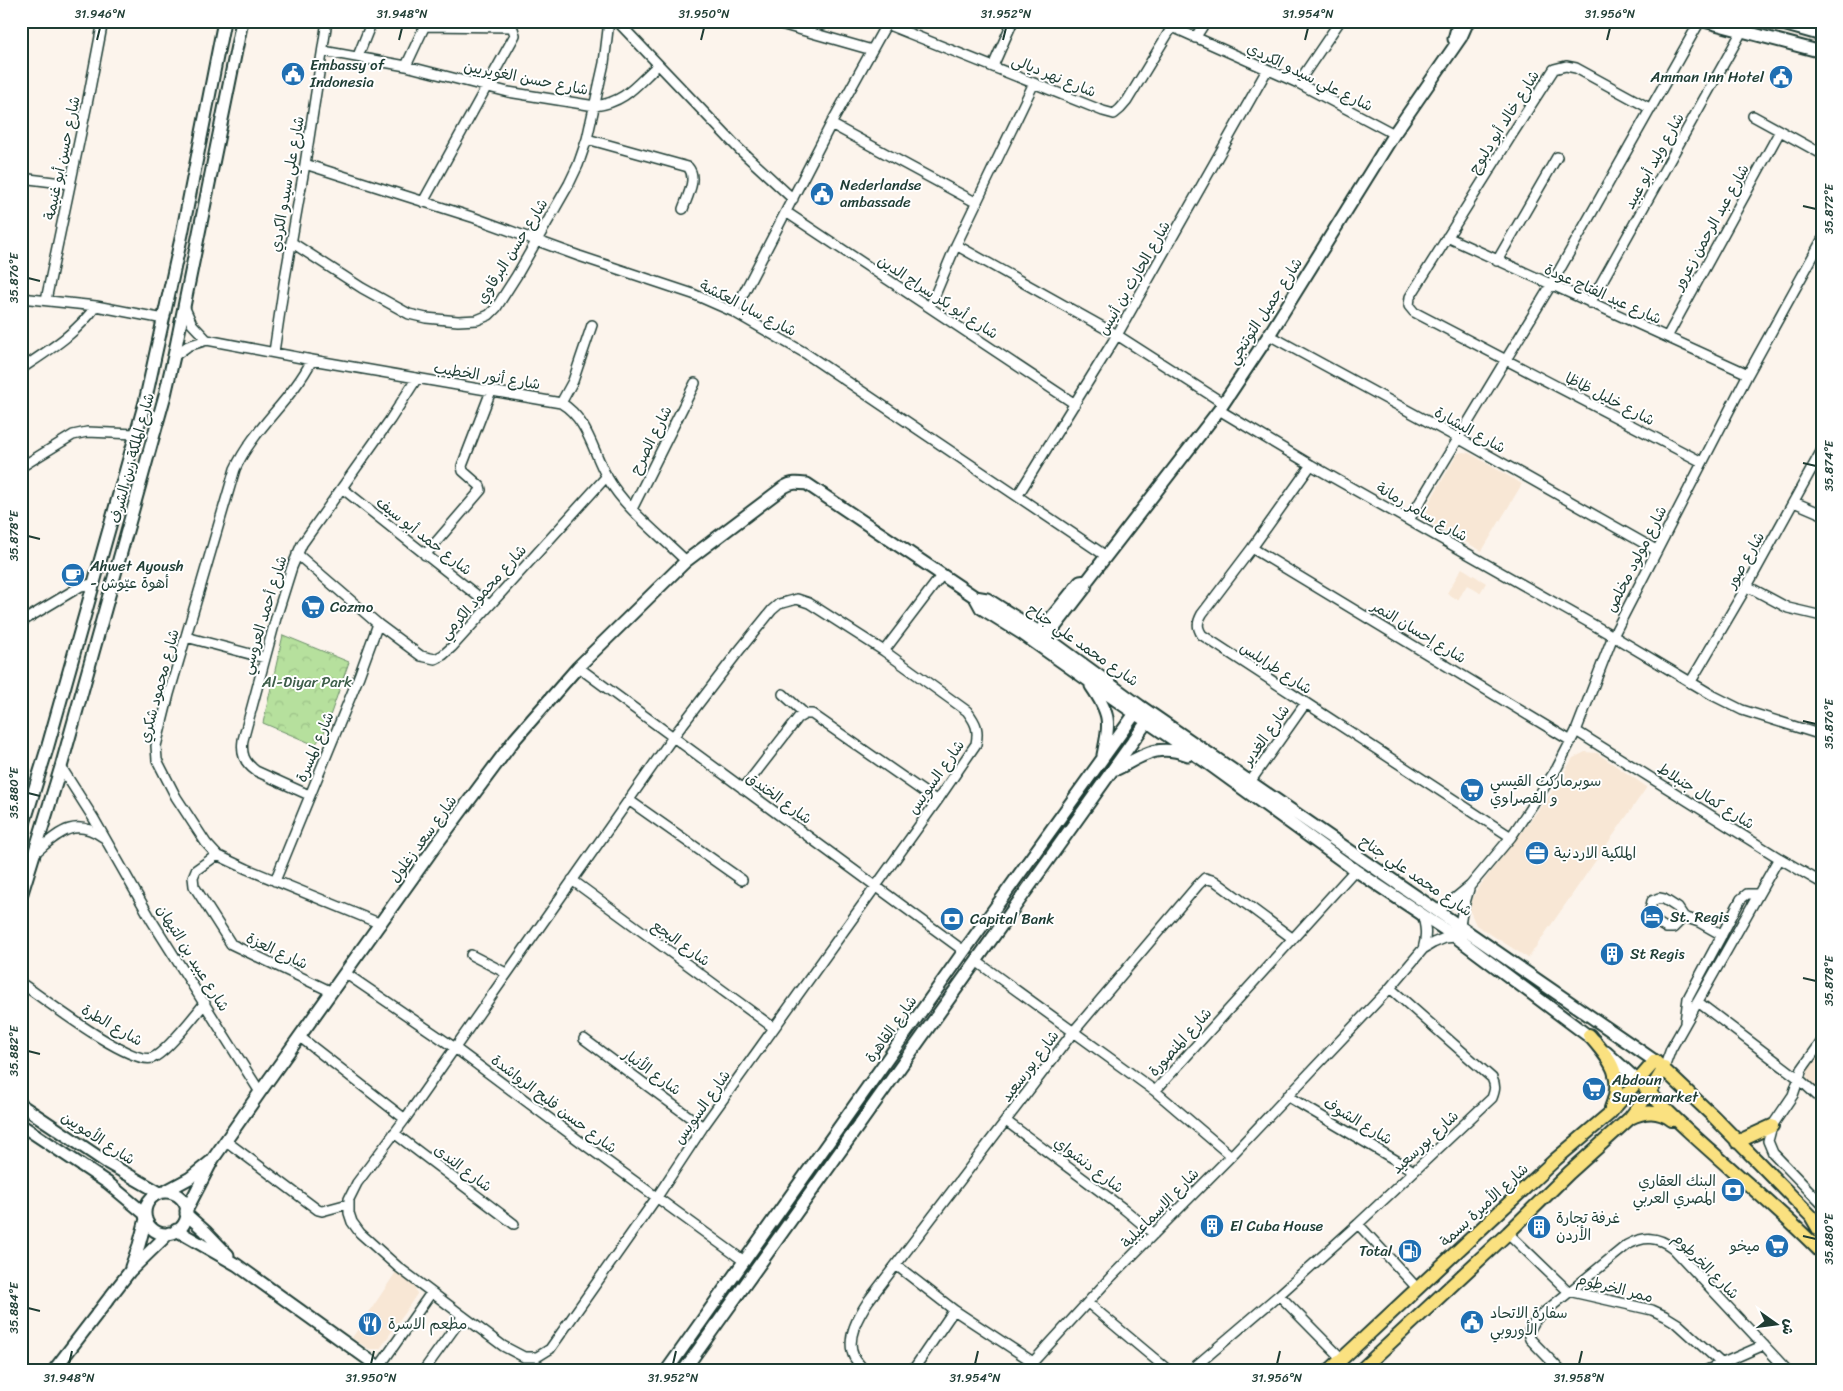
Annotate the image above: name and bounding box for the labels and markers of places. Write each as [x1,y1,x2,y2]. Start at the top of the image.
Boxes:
place label: Embassy of Indonesia [309,52,386,95]
public building icon: Embassy of Indonesia [280,61,306,87]
place label: Amman Inn Hotel [1650,64,1765,90]
public building icon: Amman Inn Hotel [1768,64,1794,90]
place label: Nederlandse ambassade [840,172,922,215]
public building icon: Nederlandse ambassade [809,181,835,207]
place label: Ahwet Ayoush - أهوة عيّوش [89,553,184,596]
cafe icon: Ahwet Ayoush - أهوة عيّوش [60,562,86,588]
supermarket icon: Cozmo [300,594,326,620]
place label: Cozmo [330,594,374,620]
place label: سوبرماركت القيسي و القصراوي [1490,768,1601,811]
supermarket icon: سوبرماركت القيسي و القصراوي [1459,777,1485,803]
office icon: الملكية الاردنية [1524,840,1550,866]
place label: الملكية الاردنية [1554,840,1636,866]
hotel icon: St. Regis [1639,904,1665,930]
place label: St. Regis [1670,904,1730,930]
bank icon: Capital Bank [939,906,965,932]
place label: Capital Bank [970,906,1054,932]
building icon: St Regis [1599,941,1625,967]
place label: St Regis [1630,941,1685,967]
place label: Abdoun Supermarket [1611,1067,1699,1110]
supermarket icon: Abdoun Supermarket [1581,1076,1607,1102]
place label: البنك العقاري المصري العربي [1633,1168,1716,1211]
bank icon: البنك العقاري المصري العربي [1720,1177,1746,1203]
place label: غرفة تجارة الأردن [1556,1205,1620,1248]
building icon: El Cuba House [1199,1213,1225,1239]
place label: El Cuba House [1230,1213,1324,1239]
building icon: غرفة تجارة الأردن [1526,1214,1552,1240]
place label: ميخو [1729,1233,1760,1259]
supermarket icon: ميخو [1764,1233,1790,1259]
place label: Total [1359,1238,1393,1264]
fuel station icon: Total [1397,1238,1423,1264]
place label: سفارة الاتحاد الأوروبي [1490,1300,1568,1343]
public building icon: سفارة الاتحاد الأوروبي [1459,1309,1485,1335]
restaurant icon: مطعم الاسرة [357,1311,383,1337]
place label: مطعم الاسرة [388,1311,467,1337]

